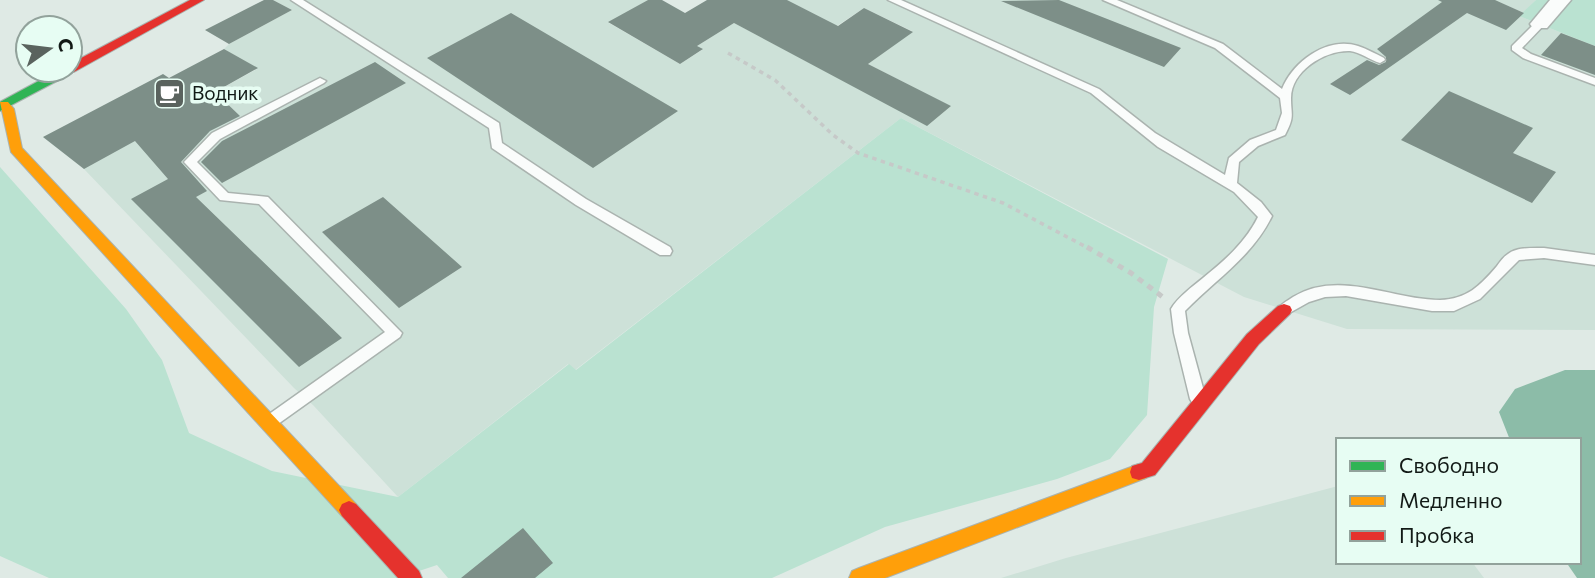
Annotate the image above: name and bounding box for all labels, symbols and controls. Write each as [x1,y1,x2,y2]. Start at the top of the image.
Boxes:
north arrow [14,14,84,84]
text: С [53,36,79,54]
cafe icon: Водник [152,76,186,110]
place label: Водник [192,81,259,104]
legend [1336,438,1581,564]
text: Свободно [1399,452,1499,477]
text: Медленно [1399,487,1503,512]
text: Пробка [1399,522,1474,547]

